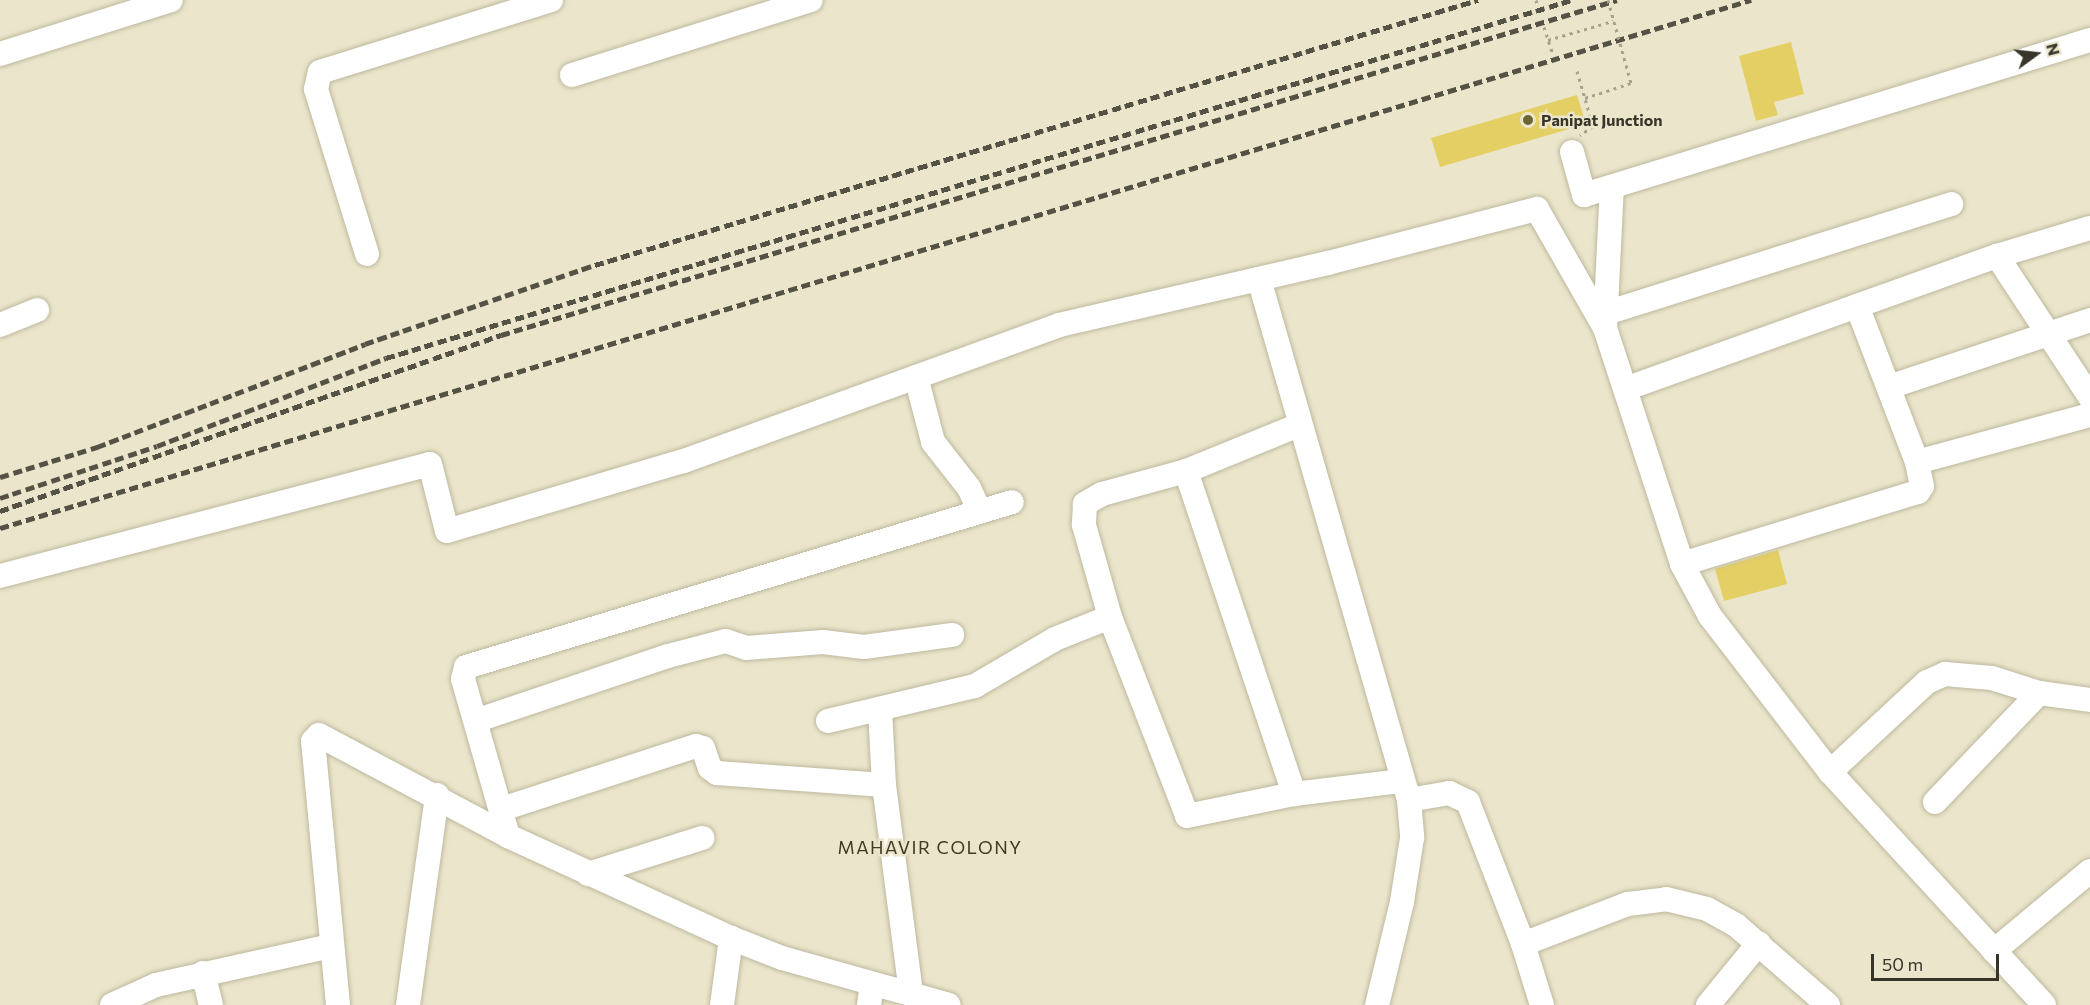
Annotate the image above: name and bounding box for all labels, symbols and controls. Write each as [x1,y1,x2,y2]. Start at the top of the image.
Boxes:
north arrow [2006,24,2066,84]
text: N [2043,41,2065,57]
place label: Panipat Junction [1541,110,1663,130]
marker: Panipat Junction [1519,111,1537,129]
district label: MAHAVIR COLONY [837,836,1023,858]
scale bar [1874,942,2002,980]
text: 50 m [1882,953,1923,975]

